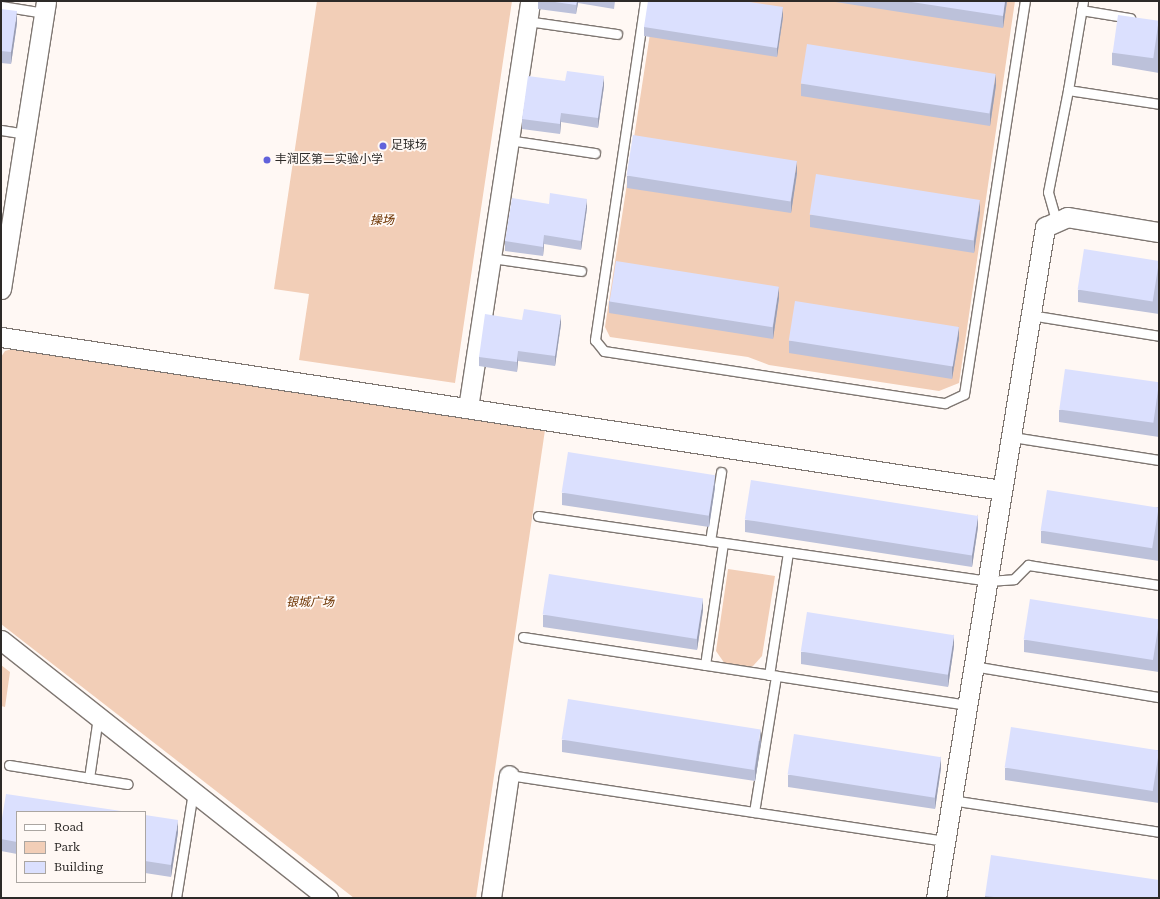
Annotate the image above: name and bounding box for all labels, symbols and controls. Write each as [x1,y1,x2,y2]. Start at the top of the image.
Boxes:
place label: 足球场 [391,139,427,153]
marker: 足球场 [378,141,388,151]
place label: 丰润区第二实验小学 [275,153,383,167]
marker: 丰润区第二实验小学 [262,155,272,165]
park label: 操场 [370,214,394,228]
park label: 银城广场 [286,596,334,610]
legend [16,811,146,883]
text: Road [54,820,83,834]
text: Park [54,840,80,854]
text: Building [54,860,103,874]

